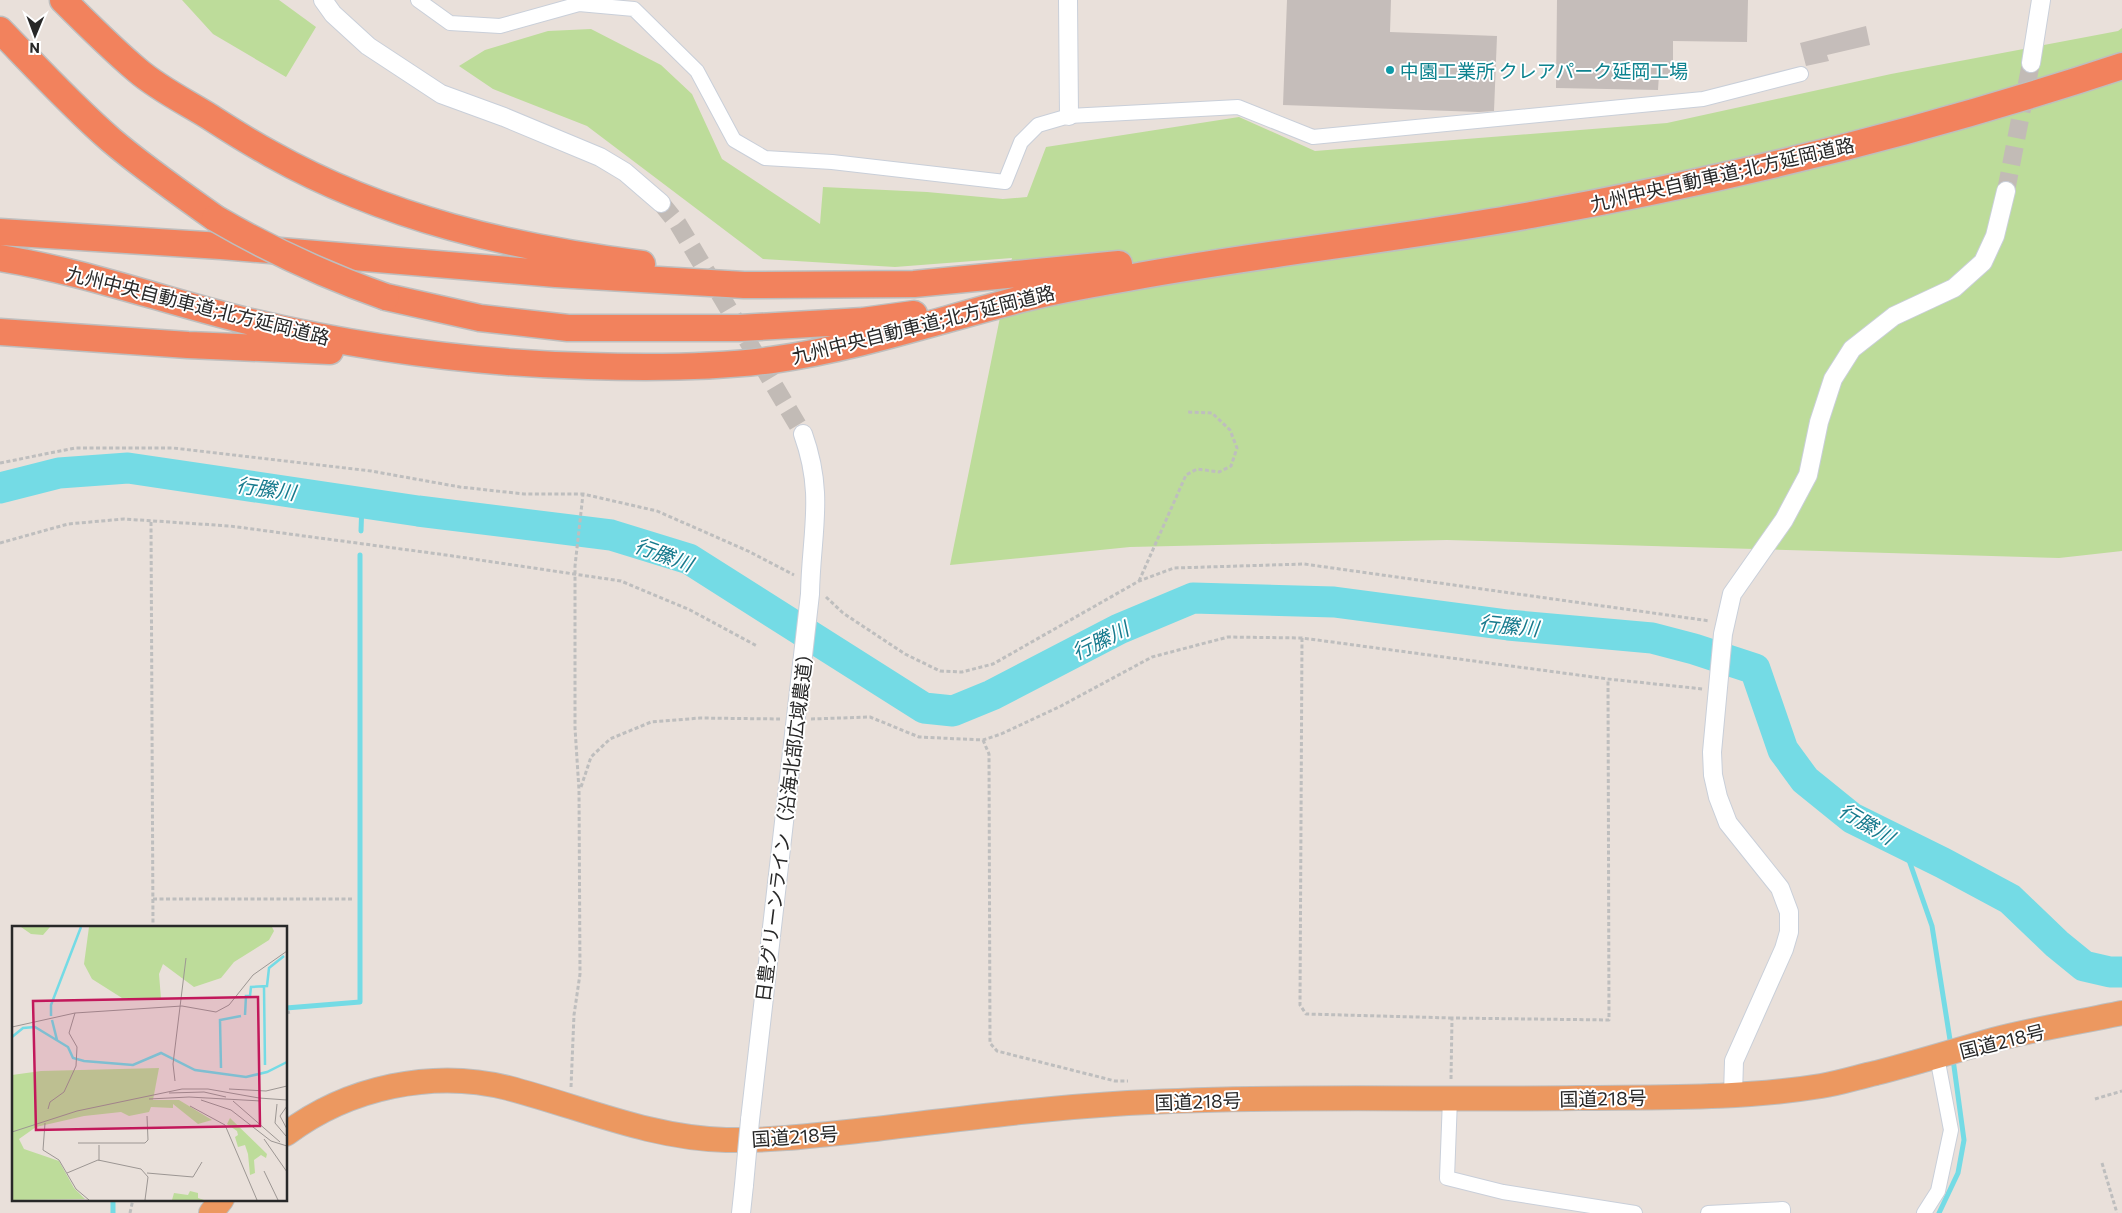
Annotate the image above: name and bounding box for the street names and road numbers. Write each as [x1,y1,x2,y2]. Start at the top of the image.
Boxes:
street label: 九州中央自動車道;北方延岡道路 [1588,132,1856,216]
street label: 九州中央自動車道;北方延岡道路 [64,261,332,349]
street label: 九州中央自動車道;北方延岡道路 [789,280,1057,368]
street label: 日豊グリーンライン（沿海北部広域農道） [751,643,817,1003]
street label: 国道218号 [1957,1019,2047,1063]
street label: 国道218号 [1559,1086,1647,1110]
street label: 国道218号 [1154,1088,1242,1114]
street label: 国道218号 [751,1121,839,1151]

